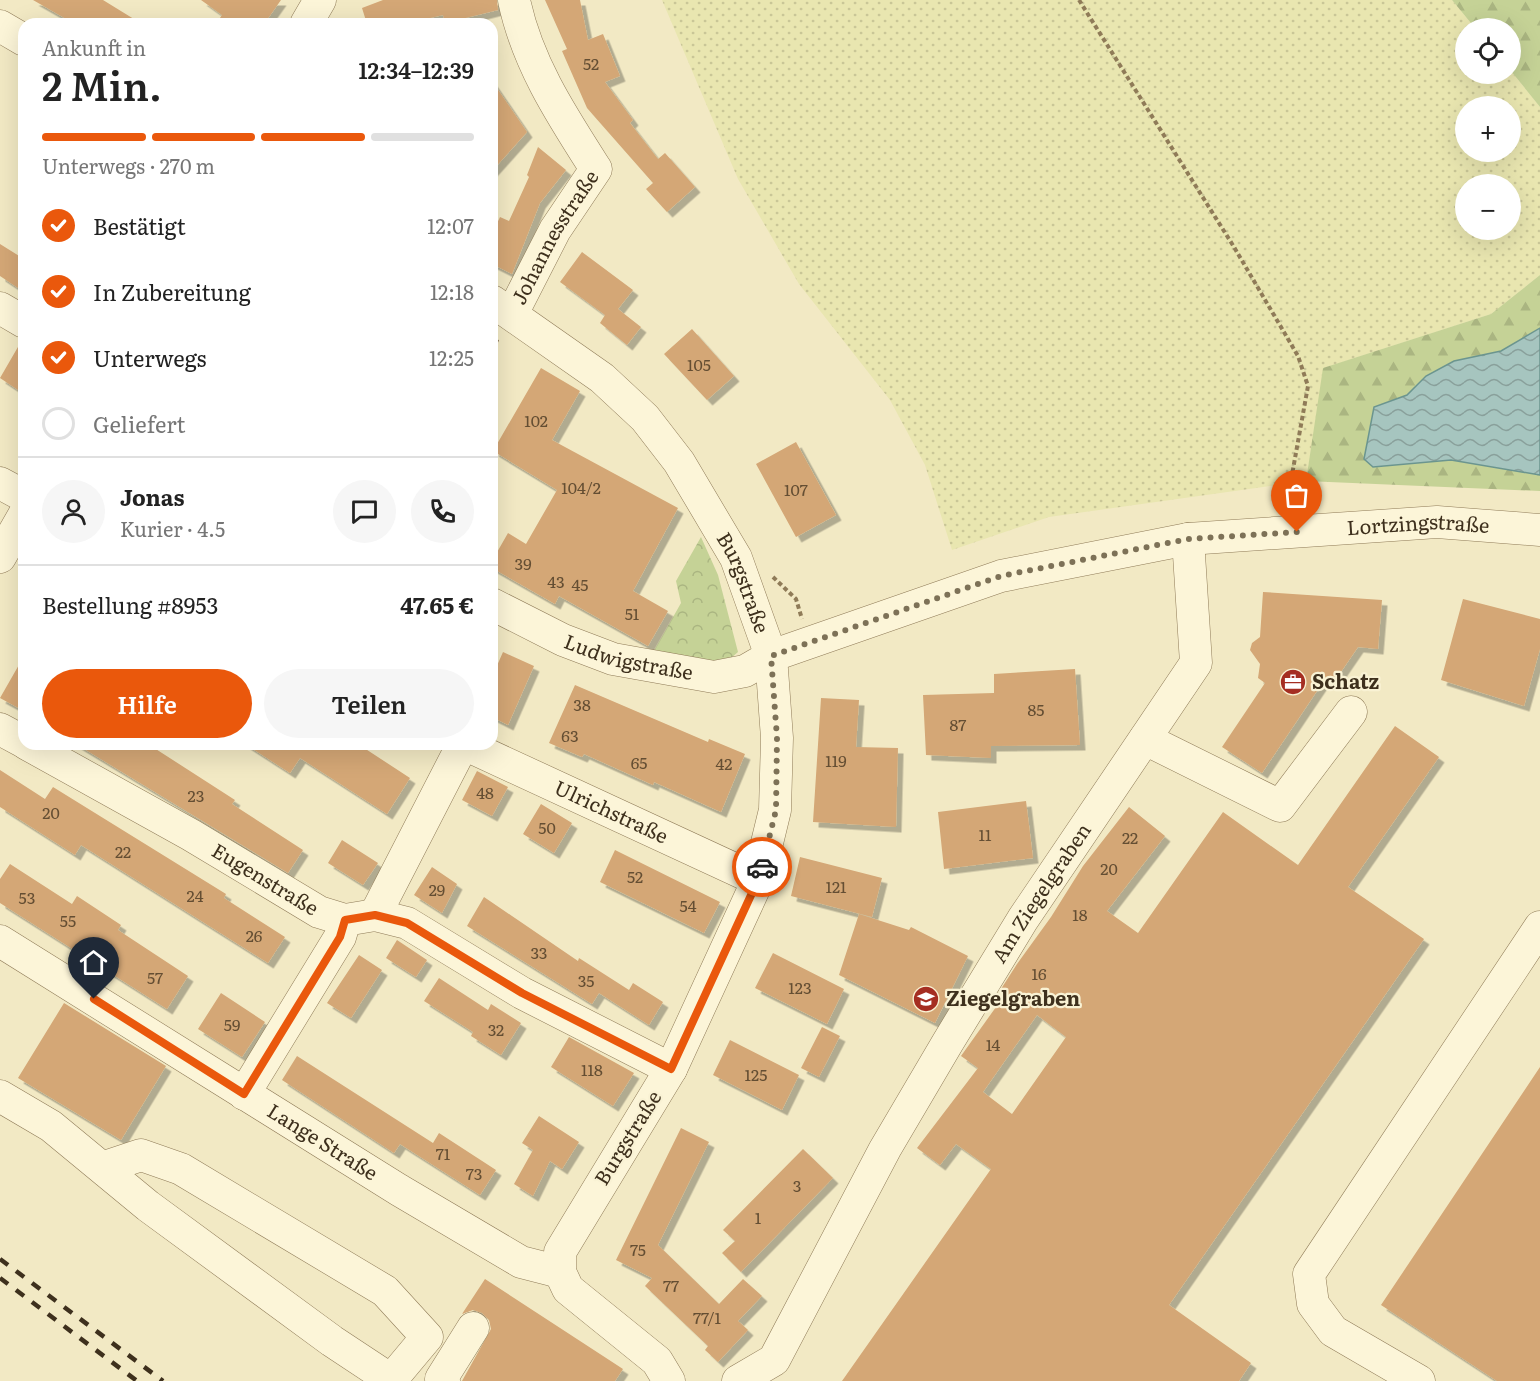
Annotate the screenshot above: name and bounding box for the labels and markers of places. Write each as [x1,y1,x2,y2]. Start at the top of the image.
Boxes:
pin [1271,470,1322,532]
place label: Schatz [1312,665,1380,695]
office icon: Schatz [1278,667,1308,697]
pin [68,937,119,999]
place label: Ziegelgraben [946,982,1080,1012]
school or university icon: Ziegelgraben [911,984,941,1014]

